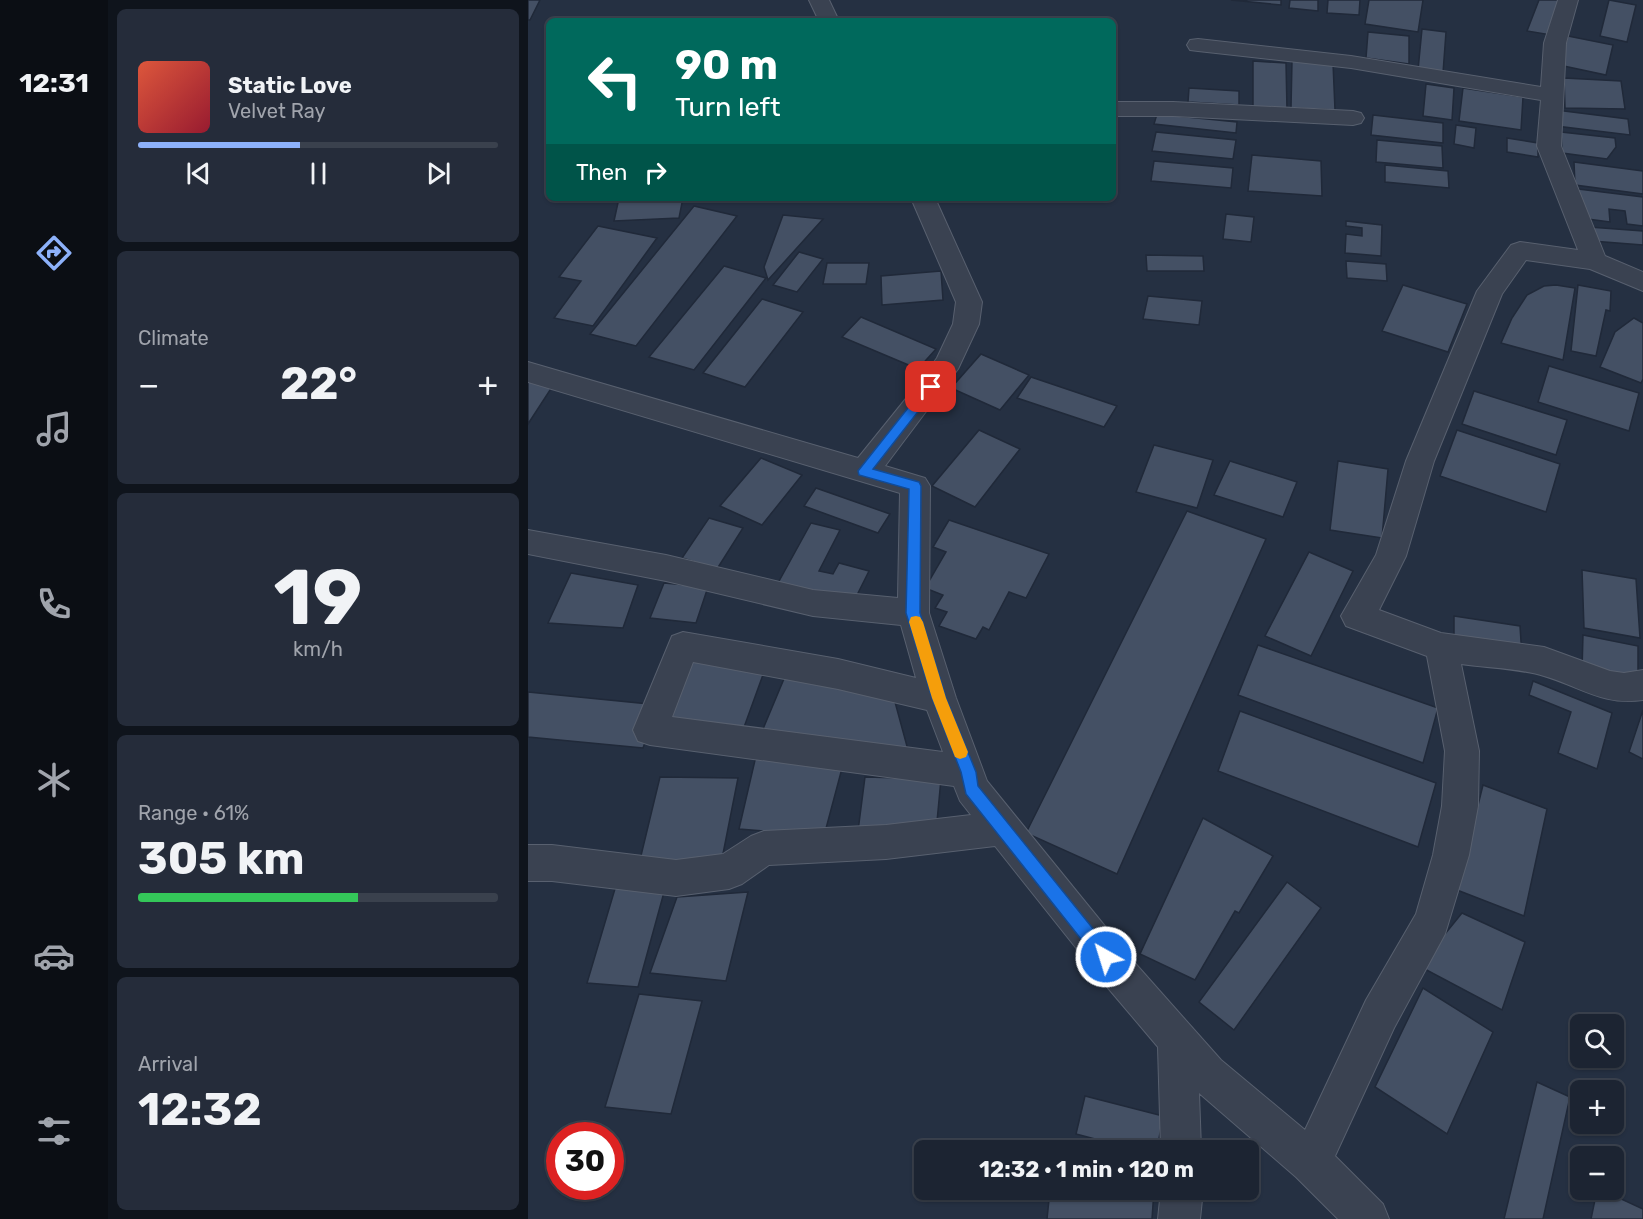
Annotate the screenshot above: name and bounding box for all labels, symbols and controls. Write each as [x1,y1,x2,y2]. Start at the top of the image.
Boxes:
text: 90 m [675,40,778,90]
icon: left [576,42,654,120]
text: 12:31 [19,67,89,99]
text: Static Love [228,72,352,99]
text: Turn left [675,91,780,123]
text: Velvet Ray [228,99,326,123]
icon: right [639,156,672,189]
icon: previous [182,157,215,190]
icon: pause [302,157,335,190]
icon: next [422,157,455,190]
text: Then [576,159,627,186]
icon: directions [33,232,75,274]
text: Climate [138,326,209,350]
text: 22° [280,357,357,410]
pin [905,361,956,412]
text: − [138,365,159,404]
text: + [477,365,498,404]
icon: arrive [914,370,947,403]
icon: music [33,408,75,450]
text: 19 [274,551,362,644]
icon: phone [33,583,75,625]
text: km/h [293,637,343,661]
icon: climate [33,759,75,801]
text: Range · 61% [138,801,249,825]
text: 305 km [138,832,304,885]
position arrow [1074,925,1138,989]
icon: car [33,935,75,977]
map controls [1570,1014,1624,1200]
button: search [1570,1014,1624,1068]
text: Arrival [138,1052,198,1076]
button: + [1570,1080,1624,1134]
text: 12:32 [138,1083,262,1136]
icon: filters [33,1110,75,1152]
speed limit sign: 30 [546,1122,624,1200]
button: − [1570,1146,1624,1200]
text: 12:32 · 1 min · 120 m [979,1156,1194,1183]

